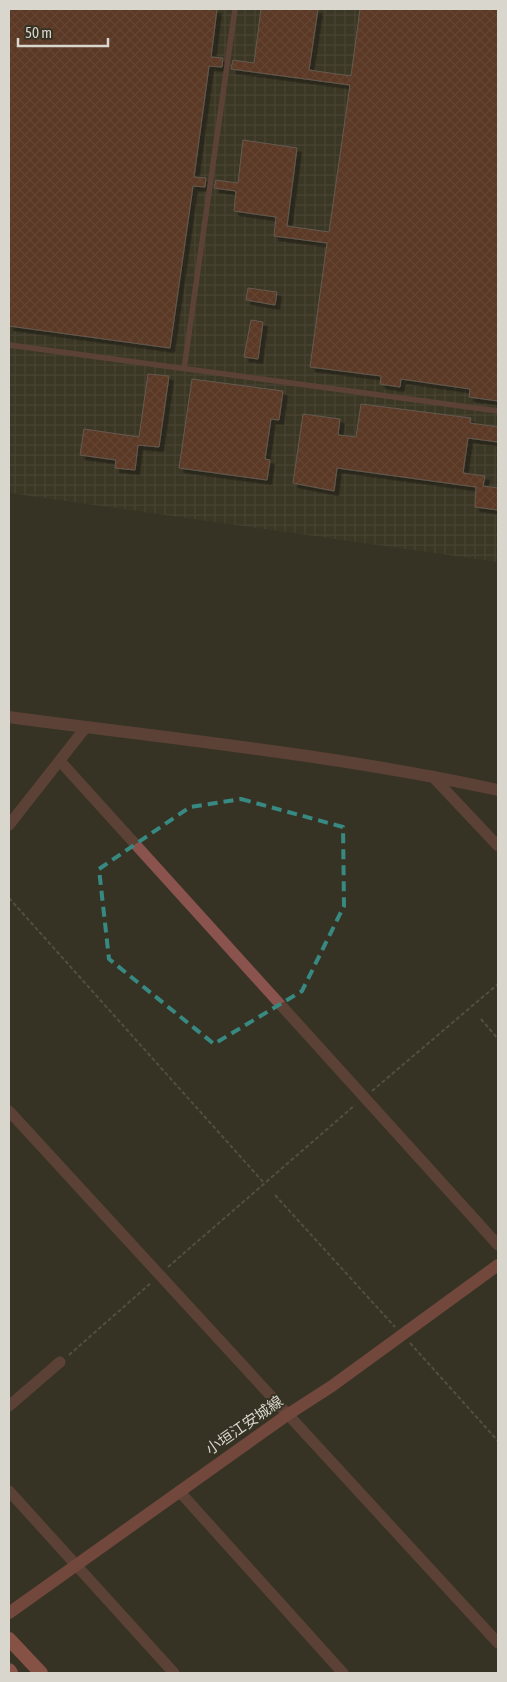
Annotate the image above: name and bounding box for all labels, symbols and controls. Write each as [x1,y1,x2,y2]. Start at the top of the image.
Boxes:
scale bar [18,15,108,47]
text: 50 m [25,24,52,41]
street label: 小垣江安城線 [202,1392,286,1458]

